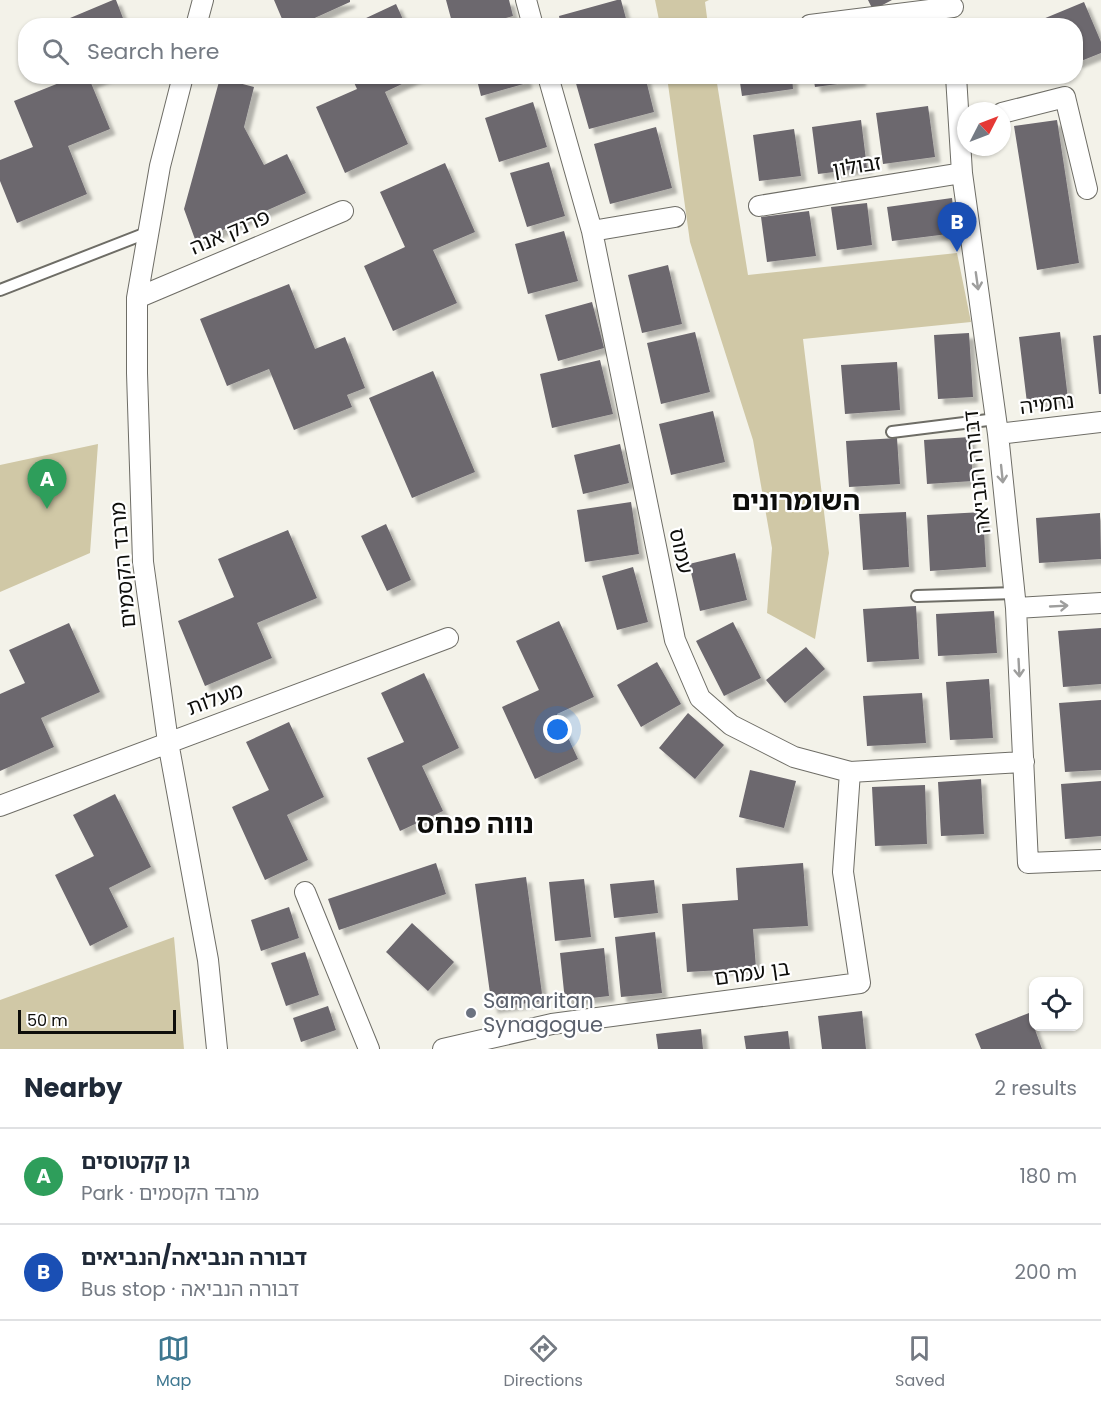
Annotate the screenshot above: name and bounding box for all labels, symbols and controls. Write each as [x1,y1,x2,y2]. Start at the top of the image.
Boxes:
search box [18,18,1083,84]
icon: search [39,35,72,68]
text: Search here [87,36,220,67]
north arrow [957,102,1011,156]
street label: זבולון [830,147,883,184]
street label: פרנק אנה [185,202,274,261]
pin: B [938,202,976,252]
one-way arrow [972,270,983,290]
street label: נחמיה [1018,386,1076,421]
street label: דבורה הנביאה [956,409,997,535]
pin: A [28,460,66,509]
one-way arrow [997,464,1008,484]
district label: השומרונים [732,482,860,519]
street label: מרבד הקסמים [103,501,142,629]
street label: עמוס [663,525,700,576]
one-way arrow [1048,600,1068,611]
one-way arrow [1014,658,1025,678]
street label: מעלות [183,675,247,722]
your location [543,715,572,744]
district label: נווה פנחס [416,805,534,842]
street label: בן עמרם [712,953,792,992]
map controls [1029,977,1083,1031]
button: locate [1029,977,1083,1031]
place label: Samaritan Synagogue [483,986,603,1039]
marker: Samaritan Synagogue [464,1006,478,1020]
scale bar [18,1007,176,1034]
text: 50 m [27,1009,68,1032]
text: Nearby [24,1070,122,1106]
text: 2 results [994,1074,1077,1102]
text: גן קקטוסים [81,1146,190,1177]
text: A [36,1162,51,1190]
text: 180 m [1019,1162,1077,1190]
text: Park · מרבד הקסמים [81,1179,259,1207]
text: דבורה הנביאה/הנביאים [81,1242,307,1273]
text: B [37,1258,50,1286]
text: 200 m [1014,1258,1077,1286]
text: Bus stop · דבורה הנביאה [81,1275,299,1303]
tab: Map [156,1332,191,1393]
tab: Directions [504,1332,583,1393]
tab: Saved [895,1332,945,1393]

